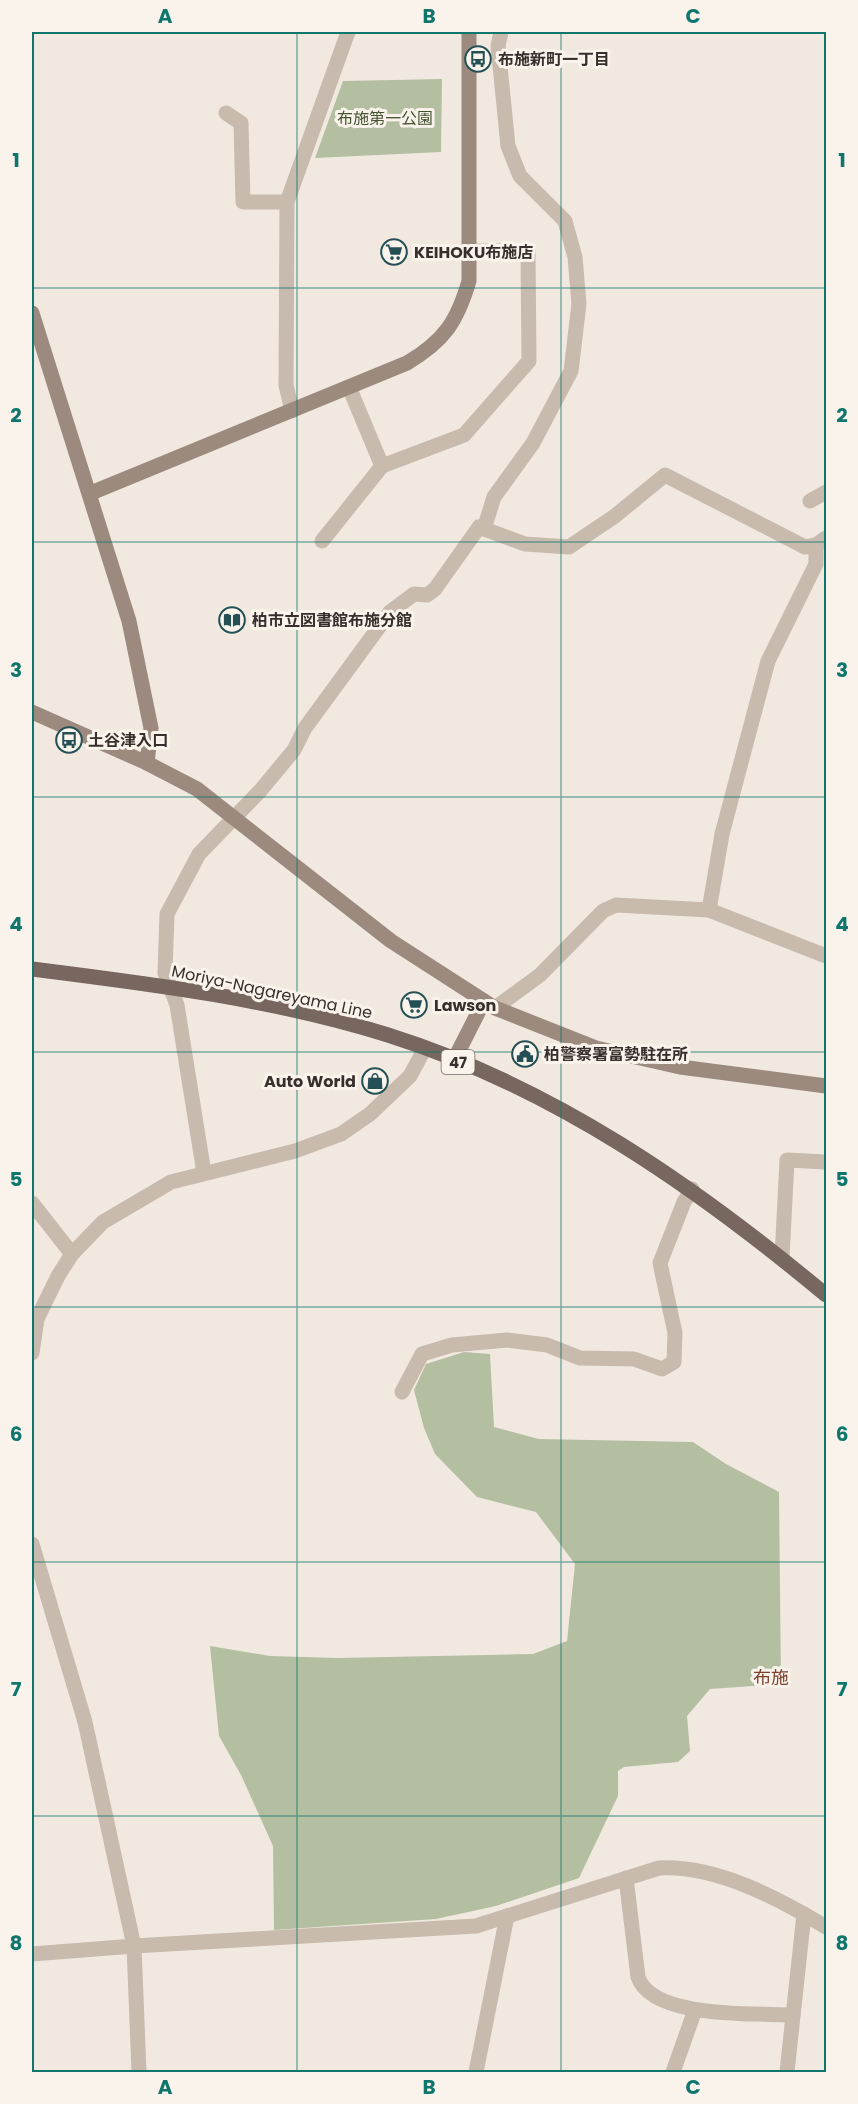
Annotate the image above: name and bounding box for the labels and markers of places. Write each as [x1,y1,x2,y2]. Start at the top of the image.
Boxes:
bus stop icon: 布施新町一丁目 [463,44,493,74]
place label: 布施新町一丁目 [498,48,610,71]
supermarket icon: KEIHOKU布施店 [379,237,409,267]
place label: KEIHOKU布施店 [414,241,533,264]
library icon: 柏市立図書館布施分館 [217,605,247,635]
place label: 柏市立図書館布施分館 [252,609,412,632]
bus stop icon: 土谷津入口 [54,725,84,755]
place label: 土谷津入口 [88,729,168,752]
supermarket icon: Lawson [399,990,429,1020]
place label: Lawson [434,994,496,1017]
public building icon: 柏警察署富勢駐在所 [510,1039,540,1069]
place label: 柏警察署富勢駐在所 [544,1043,688,1066]
shop icon: Auto World [360,1066,390,1096]
place label: Auto World [264,1070,356,1093]

